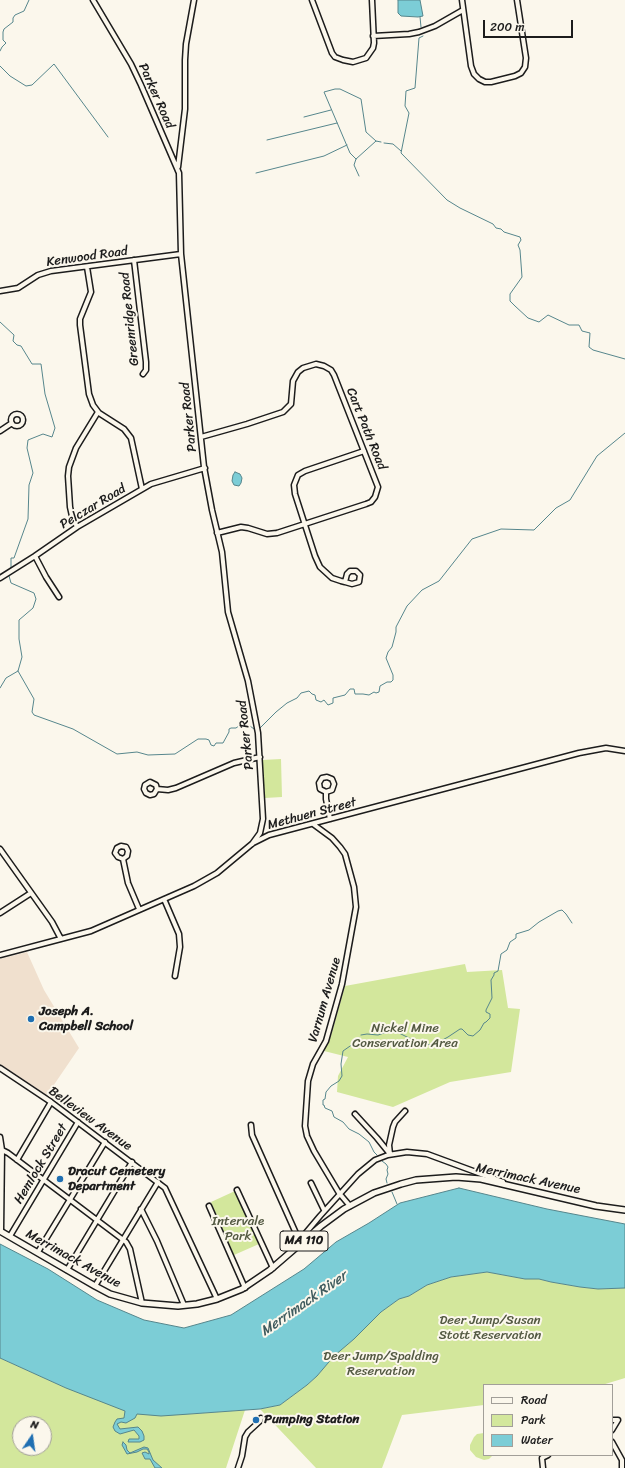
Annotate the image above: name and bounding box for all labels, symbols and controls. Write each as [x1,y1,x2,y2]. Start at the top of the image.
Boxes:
scale bar [485,12,575,38]
text: 200 m [490,16,524,38]
street label: Parker Road [135,61,177,131]
street label: Kenwood Road [45,244,129,270]
street label: Greenridge Road [117,271,143,367]
street label: Parker Road [178,381,200,453]
street label: Cart Path Road [342,386,390,472]
street label: Pelczar Road [57,481,129,533]
street label: Parker Road [235,699,257,771]
street label: Methuen Street [266,795,358,833]
street label: Varnum Avenue [305,956,345,1044]
place label: Joseph A. Campbell School [39,1004,133,1035]
marker: Joseph A. Campbell School [26,1014,36,1024]
park label: Nickel Mine Conservation Area [352,1021,458,1052]
street label: Belleview Avenue [45,1084,135,1154]
street label: Hemlock Street [11,1121,71,1207]
street label: Merrimack Avenue [474,1160,582,1198]
place label: Dracut Cemetery Department [68,1164,165,1195]
marker: Dracut Cemetery Department [55,1174,65,1184]
park label: Intervale Park [212,1214,264,1245]
street label: Merrimack Avenue [23,1226,123,1292]
road number: MA 110 [280,1231,328,1251]
water label: Merrimack River [258,1268,350,1340]
park label: Deer Jump/Susan Stott Reservation [439,1313,541,1344]
park label: Deer Jump/Spalding Reservation [323,1349,439,1380]
legend [483,1384,613,1456]
text: Road [521,1389,547,1411]
text: Park [521,1409,546,1431]
place label: Pumping Station [264,1412,359,1428]
text: N [29,1415,40,1435]
marker: Pumping Station [251,1415,261,1425]
north arrow [12,1416,52,1456]
text: Water [521,1429,553,1451]

